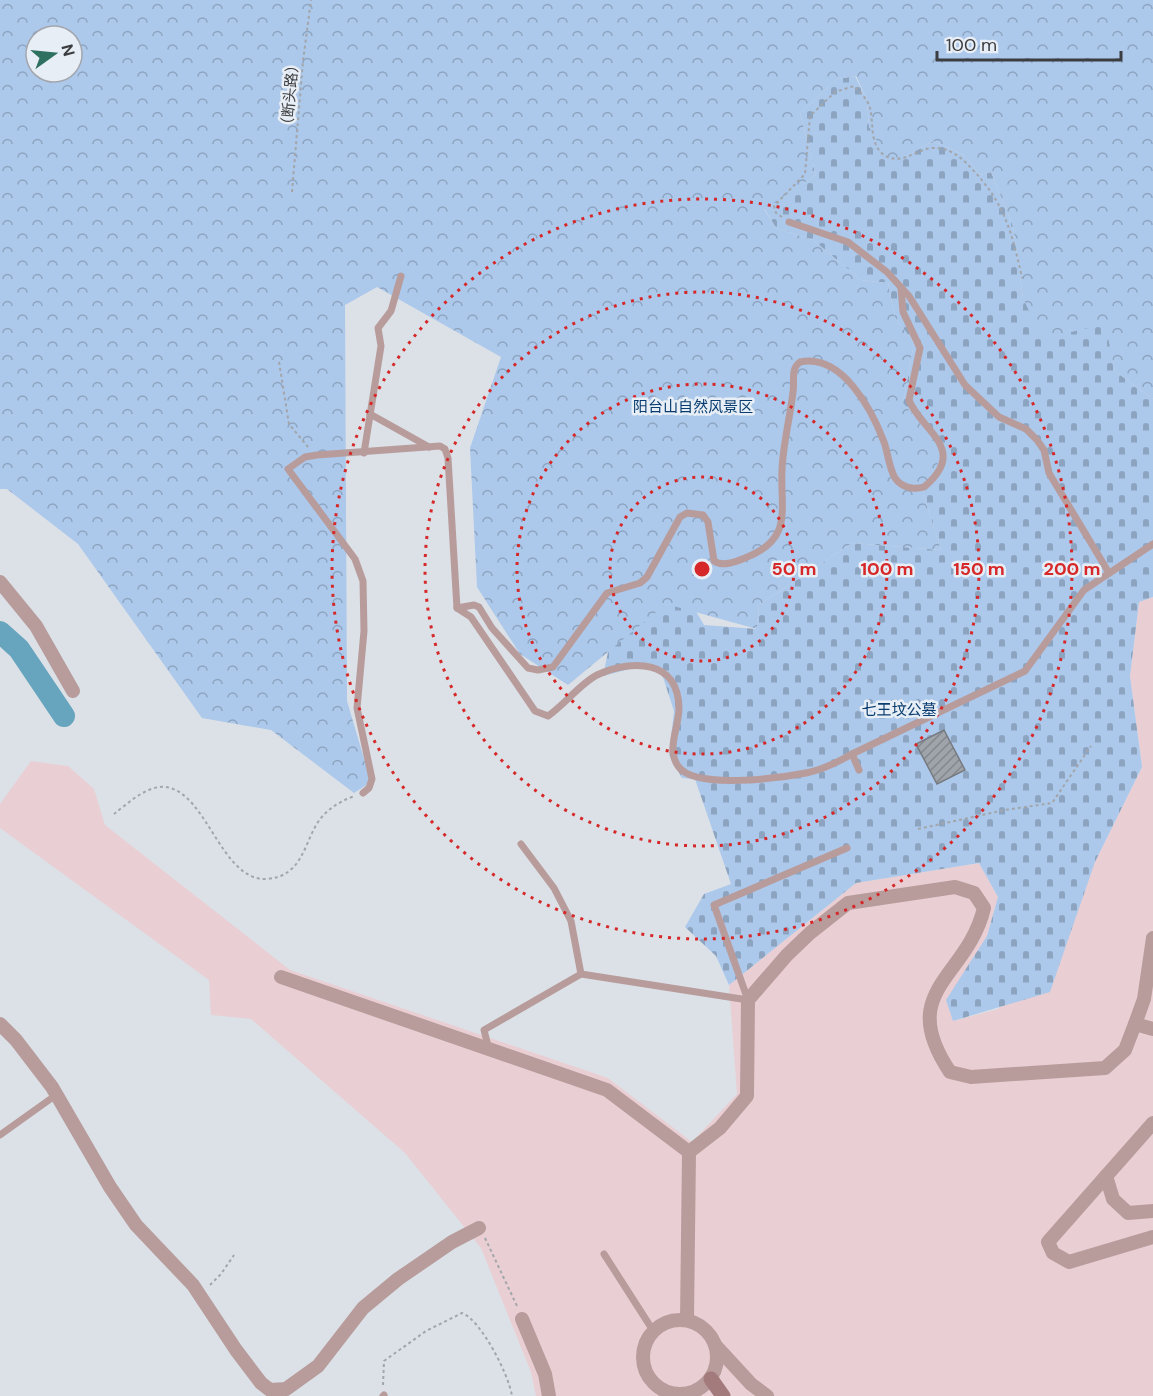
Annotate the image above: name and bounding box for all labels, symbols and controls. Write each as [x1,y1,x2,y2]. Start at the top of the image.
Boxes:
north arrow [24,24,84,84]
scale bar [937,24,1122,62]
text: 100 m [946,33,997,57]
text: N [56,42,80,59]
street label: （断头路） [277,57,303,133]
park label: 阳台山自然风景区 [633,397,753,417]
text: 50 m [771,557,817,581]
text: 100 m [860,557,914,581]
text: 150 m [953,557,1005,581]
text: 200 m [1044,557,1100,581]
centre of rings [692,559,712,579]
park label: 七王坟公墓 [861,700,937,720]

